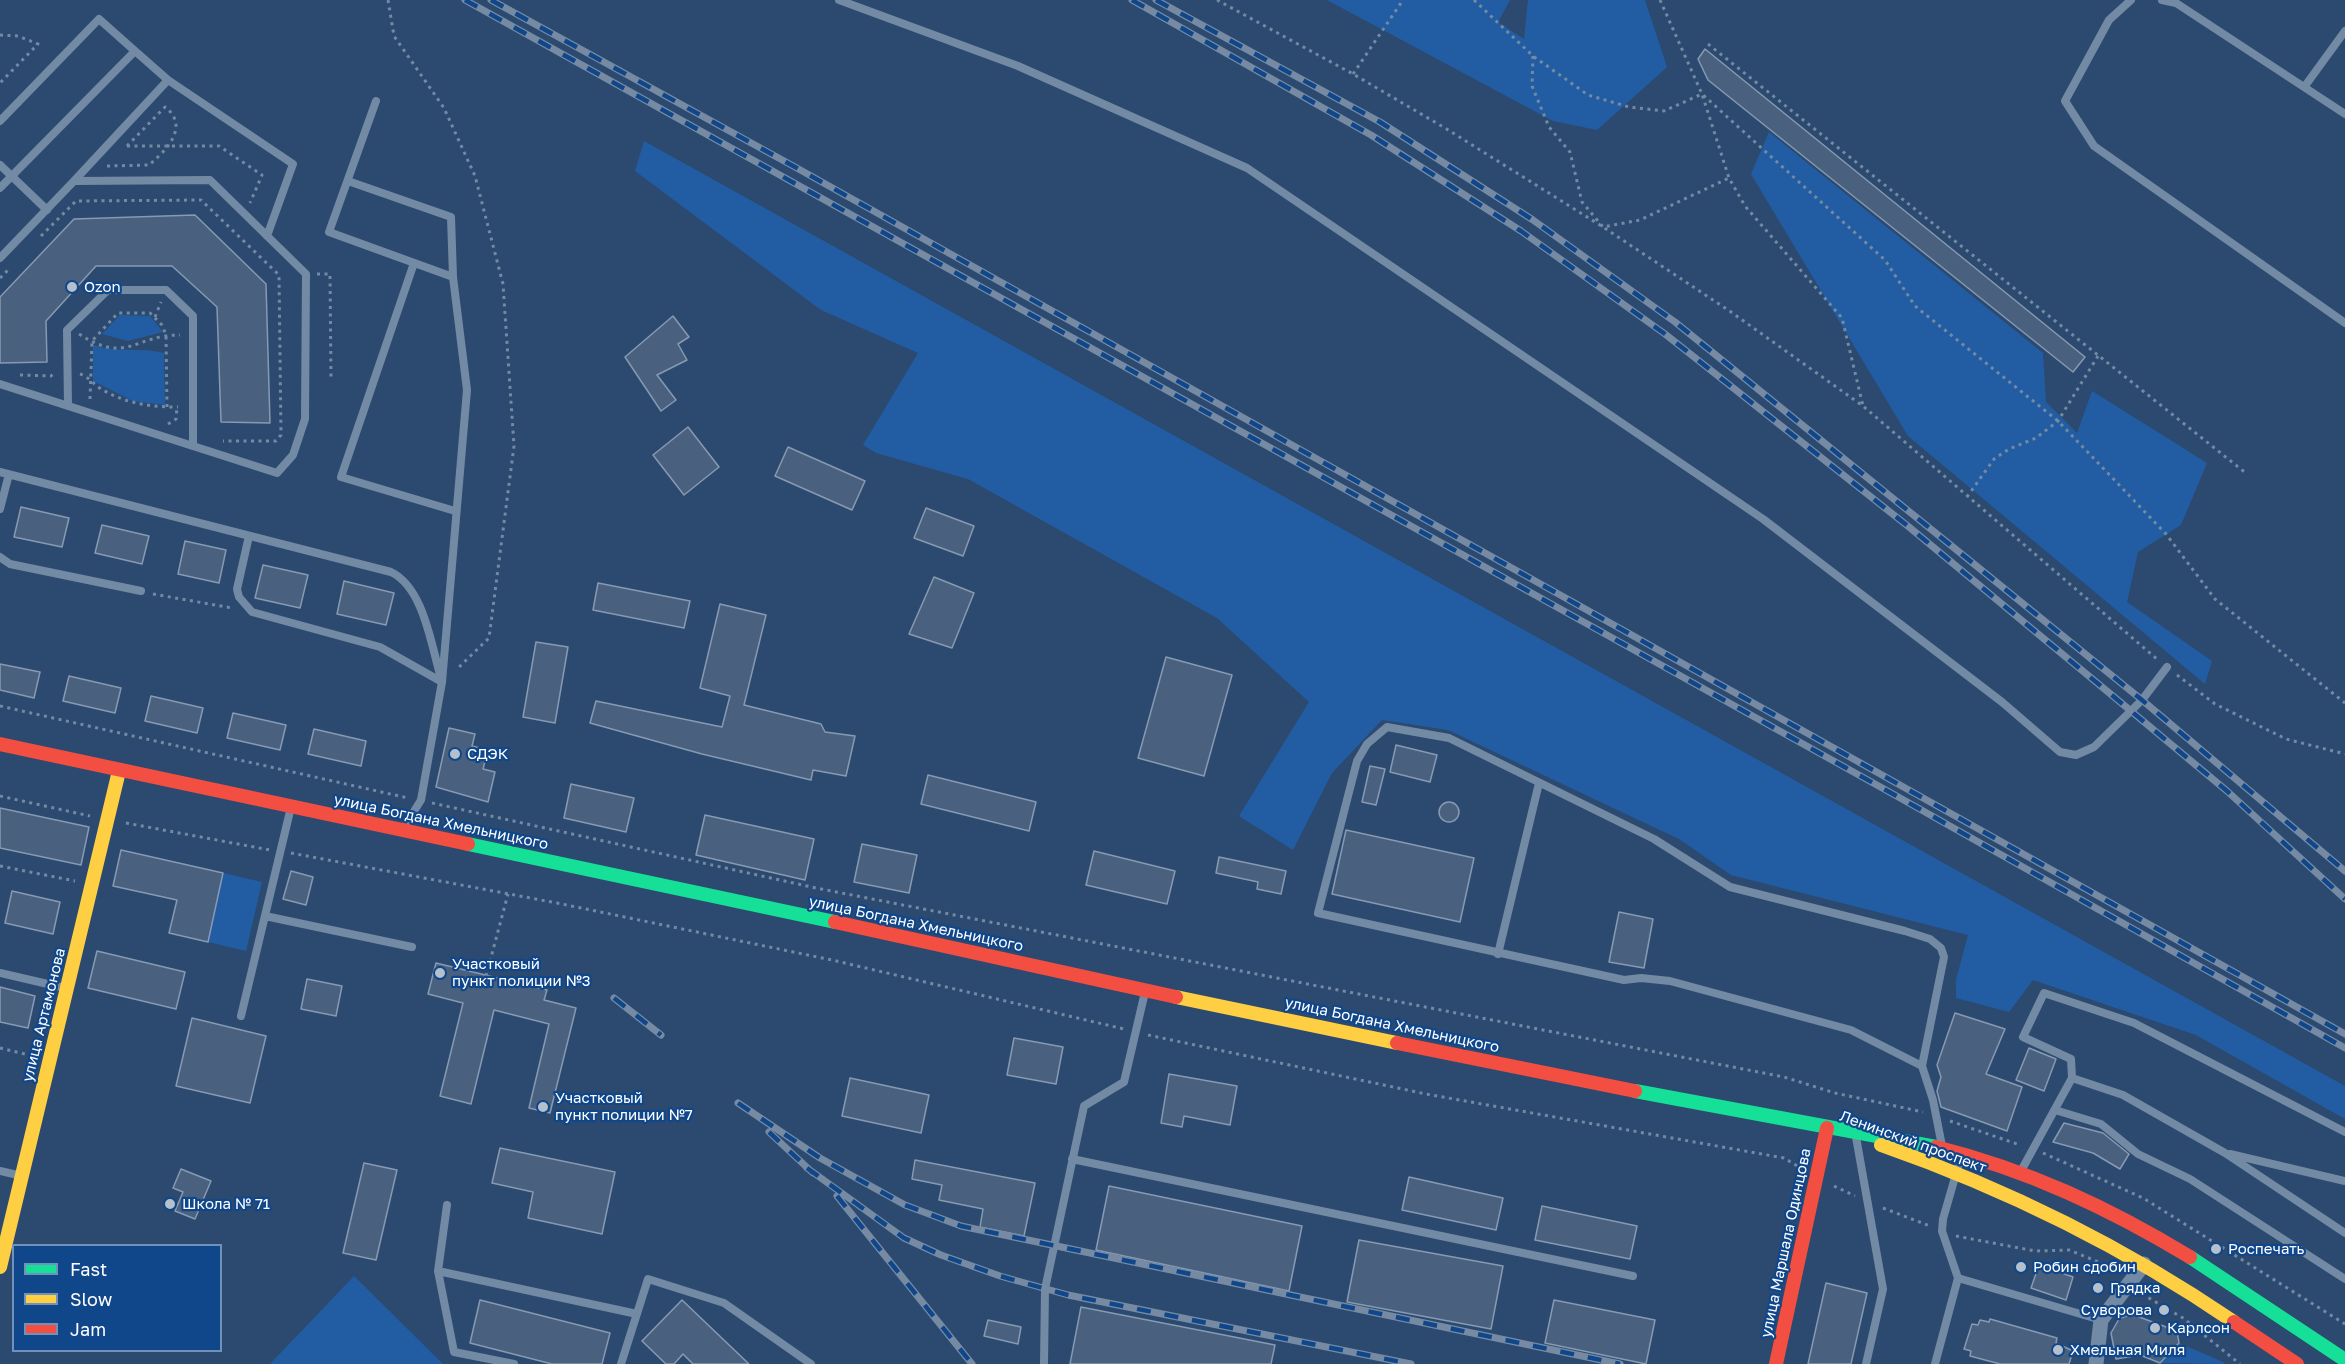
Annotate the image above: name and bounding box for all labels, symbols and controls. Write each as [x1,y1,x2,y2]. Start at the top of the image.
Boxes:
place label: Ozon [84,278,121,296]
marker: Ozon [65,280,79,294]
place label: СДЭК [467,745,508,763]
marker: СДЭК [448,747,462,761]
street label: улица Богдана Хмельницкого [332,790,550,854]
street label: улица Богдана Хмельницкого [807,892,1025,956]
street label: улица Артамонова [19,946,69,1084]
place label: Участковый пункт полиции №3 [452,955,591,990]
marker: Участковый пункт полиции №3 [433,966,447,980]
street label: улица Богдана Хмельницкого [1283,993,1501,1057]
place label: Участковый пункт полиции №7 [555,1089,693,1124]
marker: Участковый пункт полиции №7 [536,1100,550,1114]
street label: Ленинский проспект [1837,1107,1989,1177]
street label: улица Маршала Одинцова [1757,1147,1815,1339]
place label: Школа № 71 [182,1195,270,1213]
marker: Школа № 71 [163,1197,177,1211]
place label: Роспечать [2228,1240,2304,1258]
marker: Роспечать [2209,1242,2223,1256]
legend [12,1244,222,1352]
text: Fast [70,1258,107,1280]
place label: Робин сдобин [2033,1258,2136,1276]
marker: Робин сдобин [2014,1260,2028,1274]
place label: Грядка [2110,1279,2161,1297]
marker: Грядка [2091,1281,2105,1295]
text: Slow [70,1288,112,1310]
place label: Суворова [2081,1301,2152,1319]
marker: Суворова [2157,1303,2171,1317]
text: Jam [70,1318,106,1340]
place label: Карлсон [2167,1319,2230,1337]
marker: Карлсон [2148,1321,2162,1335]
place label: Хмельная Миля [2070,1341,2185,1359]
marker: Хмельная Миля [2051,1343,2065,1357]

